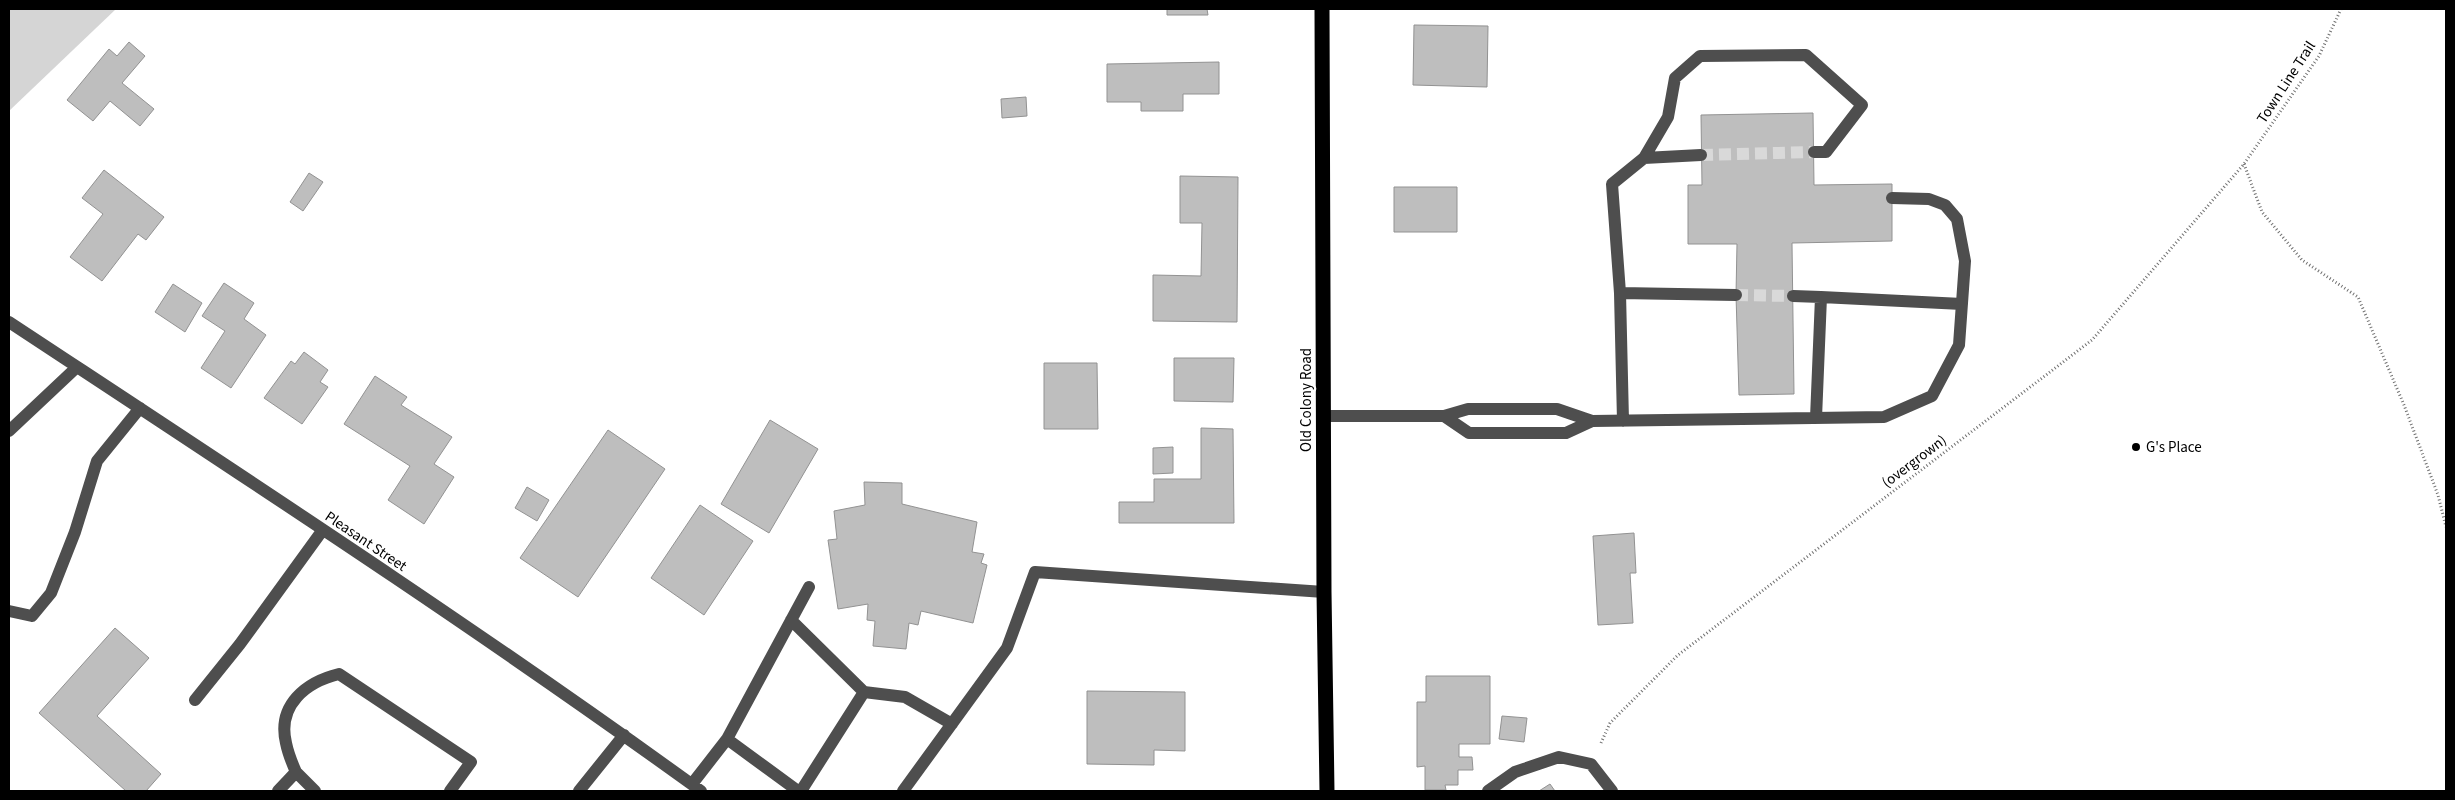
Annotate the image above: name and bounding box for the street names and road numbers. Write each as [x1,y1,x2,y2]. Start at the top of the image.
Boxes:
street label: Town Line Trail [2252,37,2321,127]
street label: Old Colony Road [1296,348,1317,452]
street label: (overgrown) [1878,430,1951,493]
street label: Pleasant Street [321,506,411,577]

